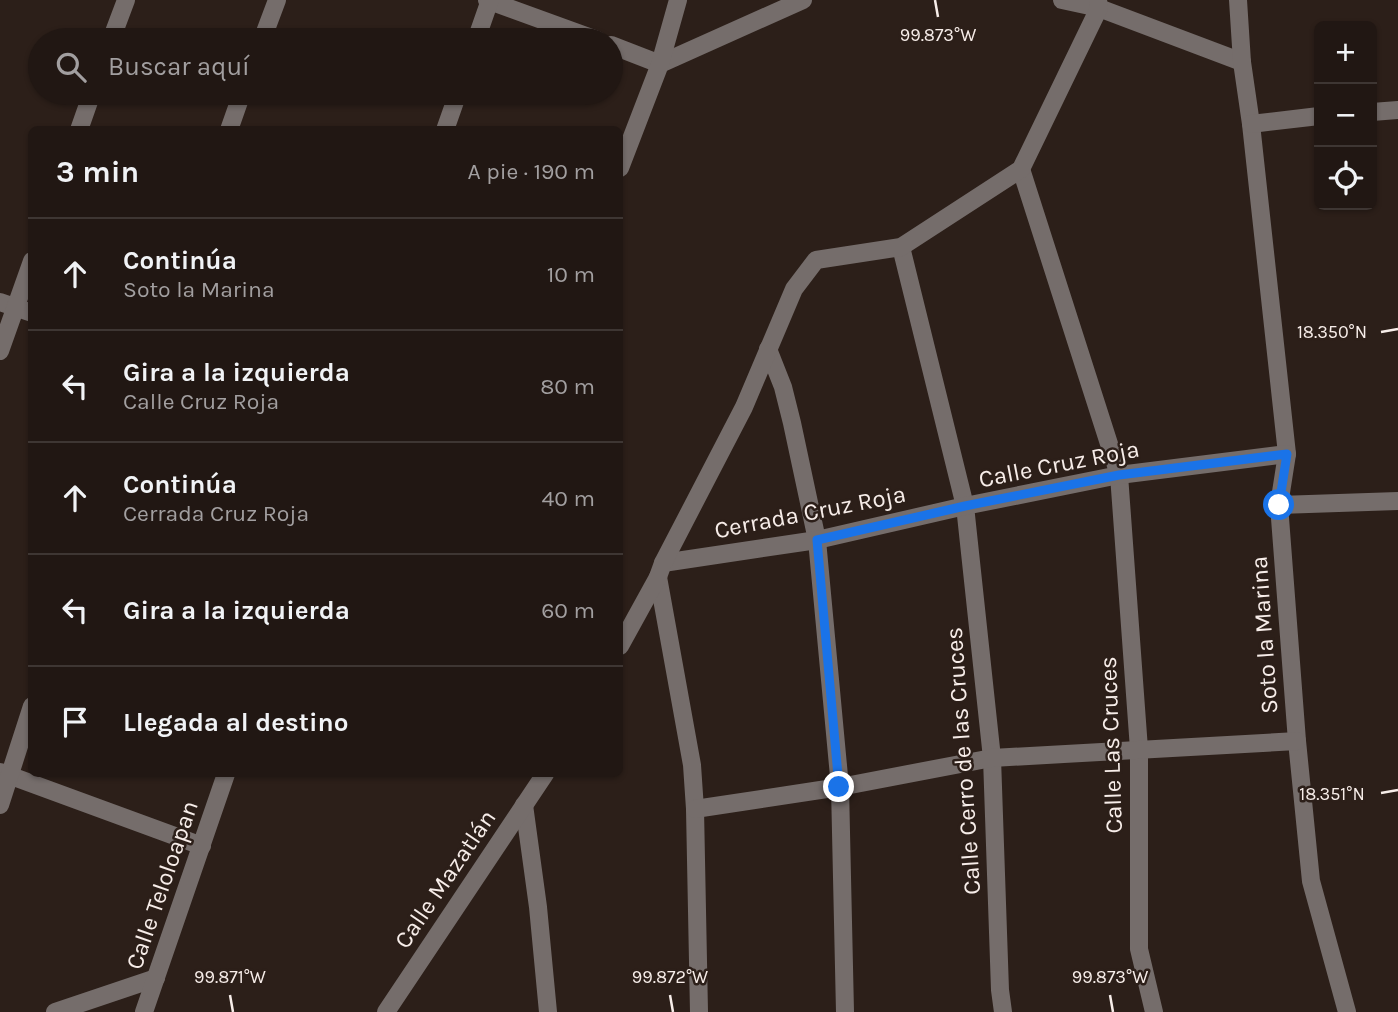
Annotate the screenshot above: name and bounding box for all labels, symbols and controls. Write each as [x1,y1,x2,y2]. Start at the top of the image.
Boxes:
map controls [1314,21,1377,210]
button: + [1314,21,1377,84]
text: 99.873°W [900,24,976,46]
search box [28,28,623,105]
icon: search [52,48,90,86]
text: Buscar aquí [108,51,250,82]
button: − [1314,84,1377,147]
button: locate [1314,147,1377,210]
text: 3 min [56,154,139,190]
text: A pie · 190 m [468,158,595,185]
text: Continúa [123,245,237,276]
icon: ahead [56,255,94,293]
text: 10 m [547,261,595,288]
text: Soto la Marina [123,276,275,303]
text: 18.350°N [1297,321,1367,343]
text: Gira a la izquierda [123,357,350,388]
icon: left [56,367,94,405]
text: 80 m [540,373,595,400]
text: Calle Cruz Roja [123,388,279,415]
street label: Calle Cruz Roja [976,435,1142,493]
text: Continúa [123,469,237,500]
icon: ahead [56,479,94,517]
street label: Cerrada Cruz Roja [712,480,908,544]
text: 40 m [542,485,595,512]
route start [1263,489,1294,520]
text: Cerrada Cruz Roja [123,500,309,527]
street label: Soto la Marina [1245,555,1283,715]
icon: left [56,591,94,629]
text: Gira a la izquierda [123,595,350,626]
text: 60 m [541,597,595,624]
street label: Calle Cerro de las Cruces [940,626,986,896]
street label: Calle Las Cruces [1094,656,1128,834]
icon: arrive [56,703,94,741]
text: Llegada al destino [123,707,349,738]
route end [823,771,854,802]
text: 18.351°N [1299,783,1365,805]
street label: Calle Teloloapan [120,797,204,973]
street label: Calle Mazatlán [388,804,502,954]
text: 99.871°W [194,966,266,988]
text: 99.872°W [632,966,708,988]
text: 99.873°W [1072,966,1148,988]

